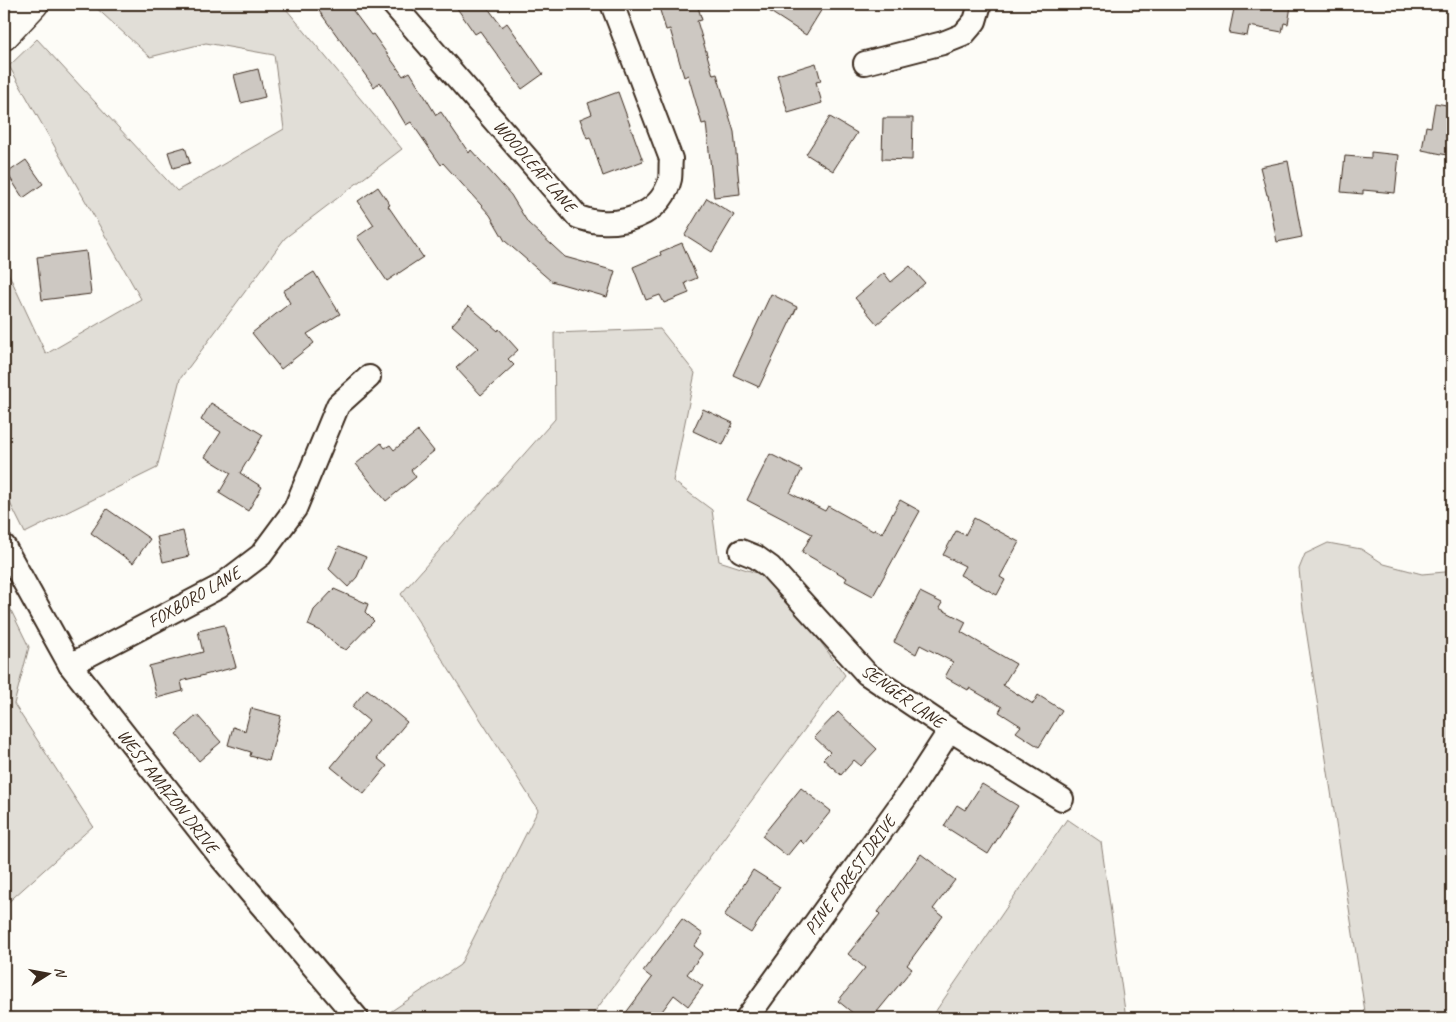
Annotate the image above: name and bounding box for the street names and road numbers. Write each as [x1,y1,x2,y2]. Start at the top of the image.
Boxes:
street label: WOODLEAF LANE [489,115,583,218]
street label: FOXBORO LANE [144,561,246,632]
street label: SENGER LANE [857,659,951,734]
street label: WEST AMAZON DRIVE [113,725,225,859]
street label: PINE FOREST DRIVE [800,810,902,939]

